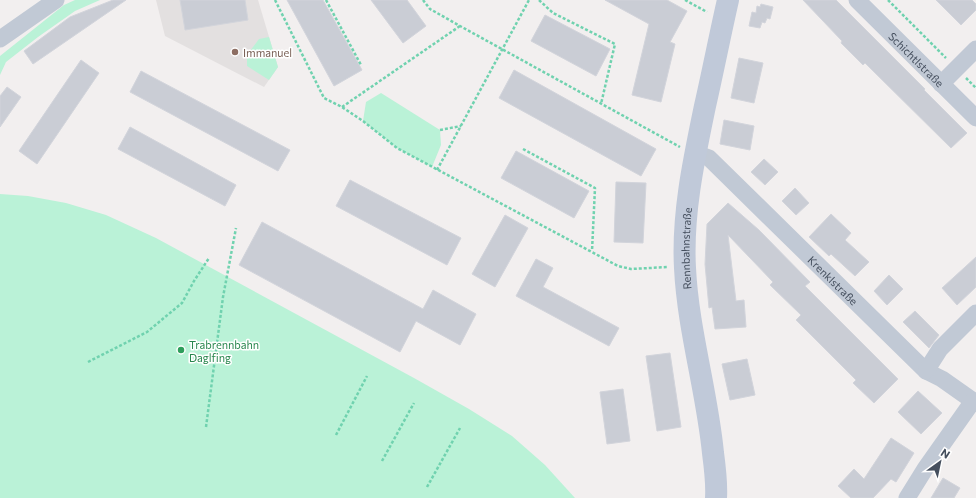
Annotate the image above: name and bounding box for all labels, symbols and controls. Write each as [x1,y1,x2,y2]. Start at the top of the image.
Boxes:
street label: Schichtlstraße [886,29,947,89]
place label: Immanuel [243,46,292,59]
marker: Immanuel [230,47,240,57]
street label: Rennbahnstraße [678,206,694,290]
street label: Krenklstraße [806,253,861,307]
place label: Trabrennbahn Daglfing [189,338,259,364]
marker: Trabrennbahn Daglfing [176,345,186,355]
north arrow [920,442,960,482]
text: N [939,445,953,461]

